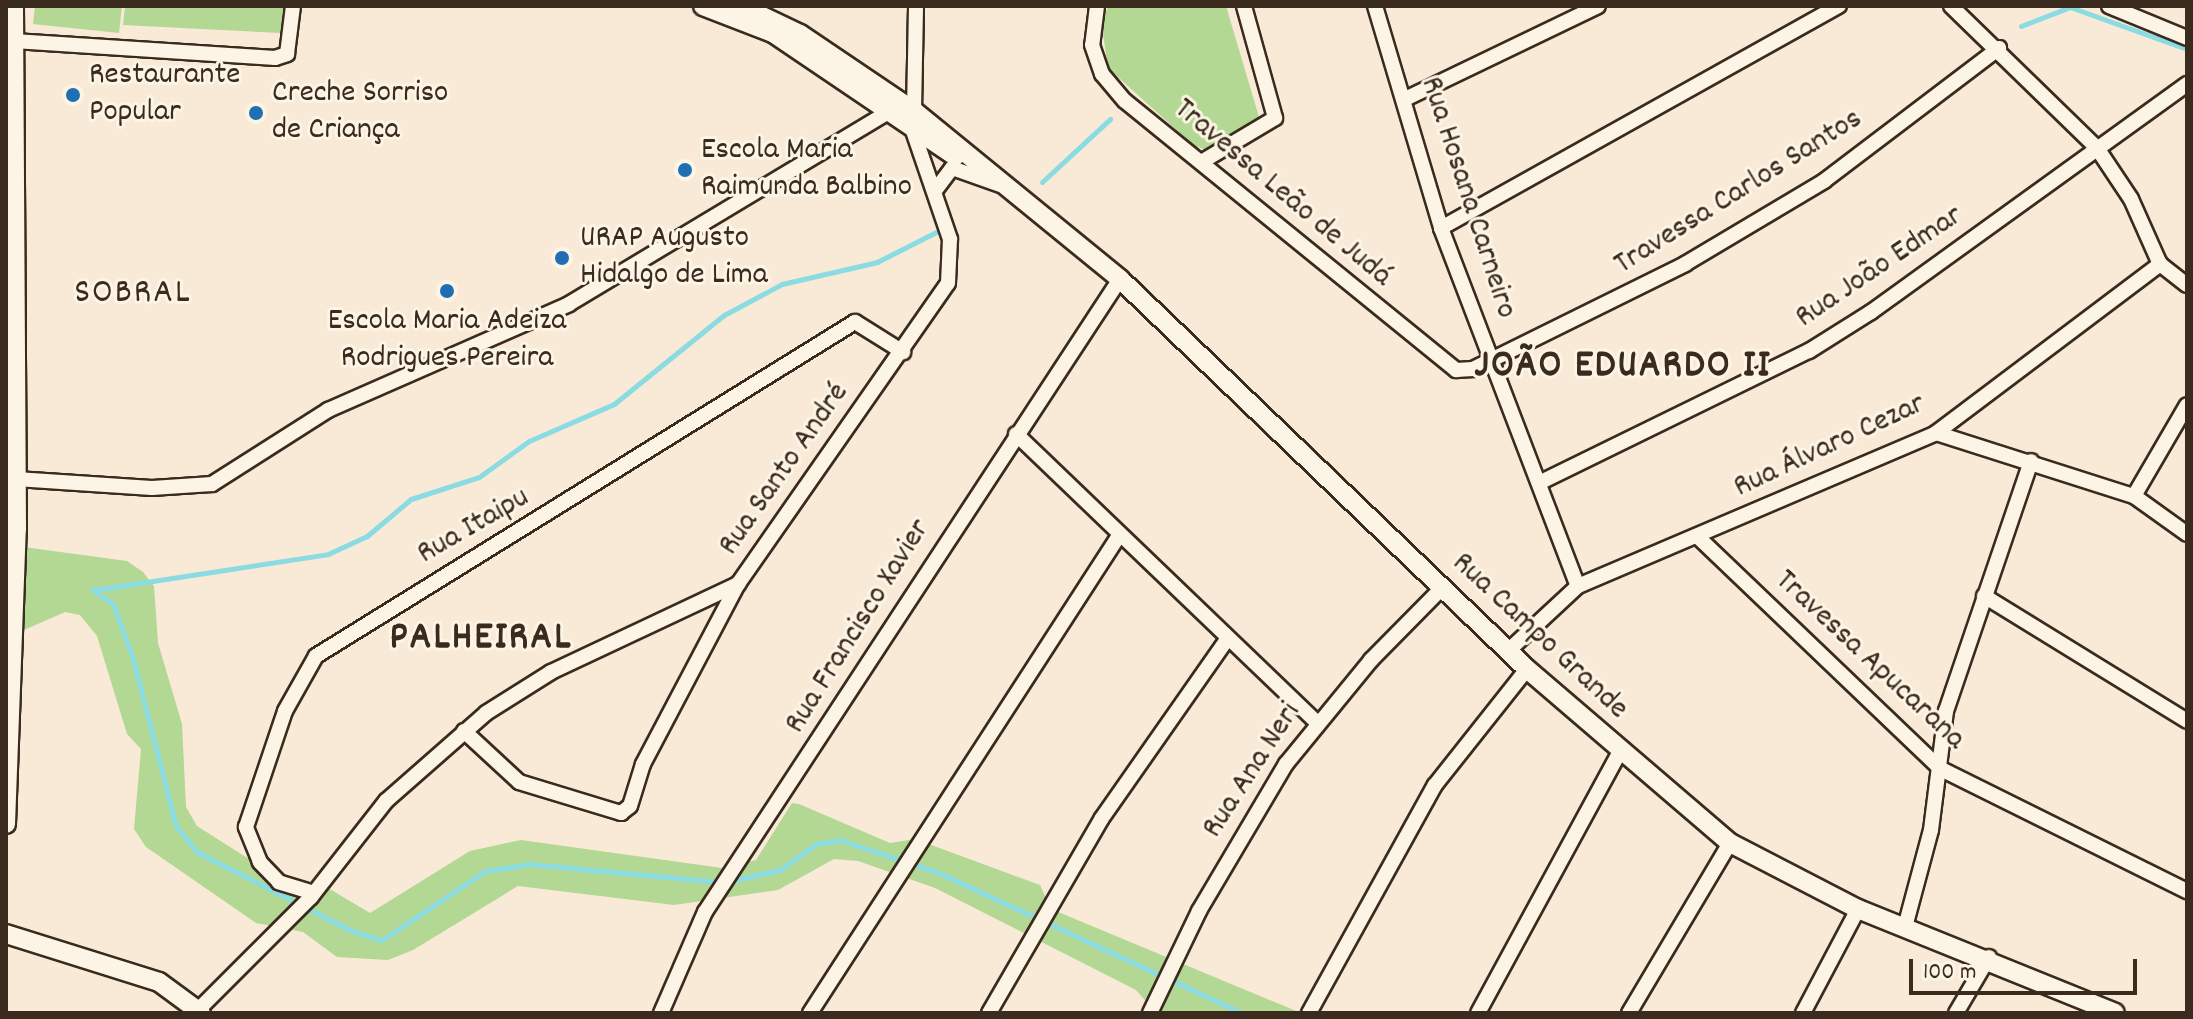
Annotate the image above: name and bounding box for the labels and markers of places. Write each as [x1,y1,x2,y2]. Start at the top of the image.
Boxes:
place label: Restaurante Popular [89,58,240,133]
place label: Creche Sorriso de Criança [272,76,448,151]
marker: Restaurante Popular [64,86,82,104]
marker: Creche Sorriso de Criança [247,104,265,122]
place label: Escola Maria Raimunda Balbino [701,133,912,208]
marker: Escola Maria Raimunda Balbino [676,161,694,179]
place label: URAP Augusto Hidalgo de Lima [580,221,768,296]
marker: URAP Augusto Hidalgo de Lima [551,247,573,269]
marker: Escola Maria Adeiza Rodrigues Pereira [438,282,456,300]
place label: Escola Maria Adeiza Rodrigues Pereira [328,304,566,379]

